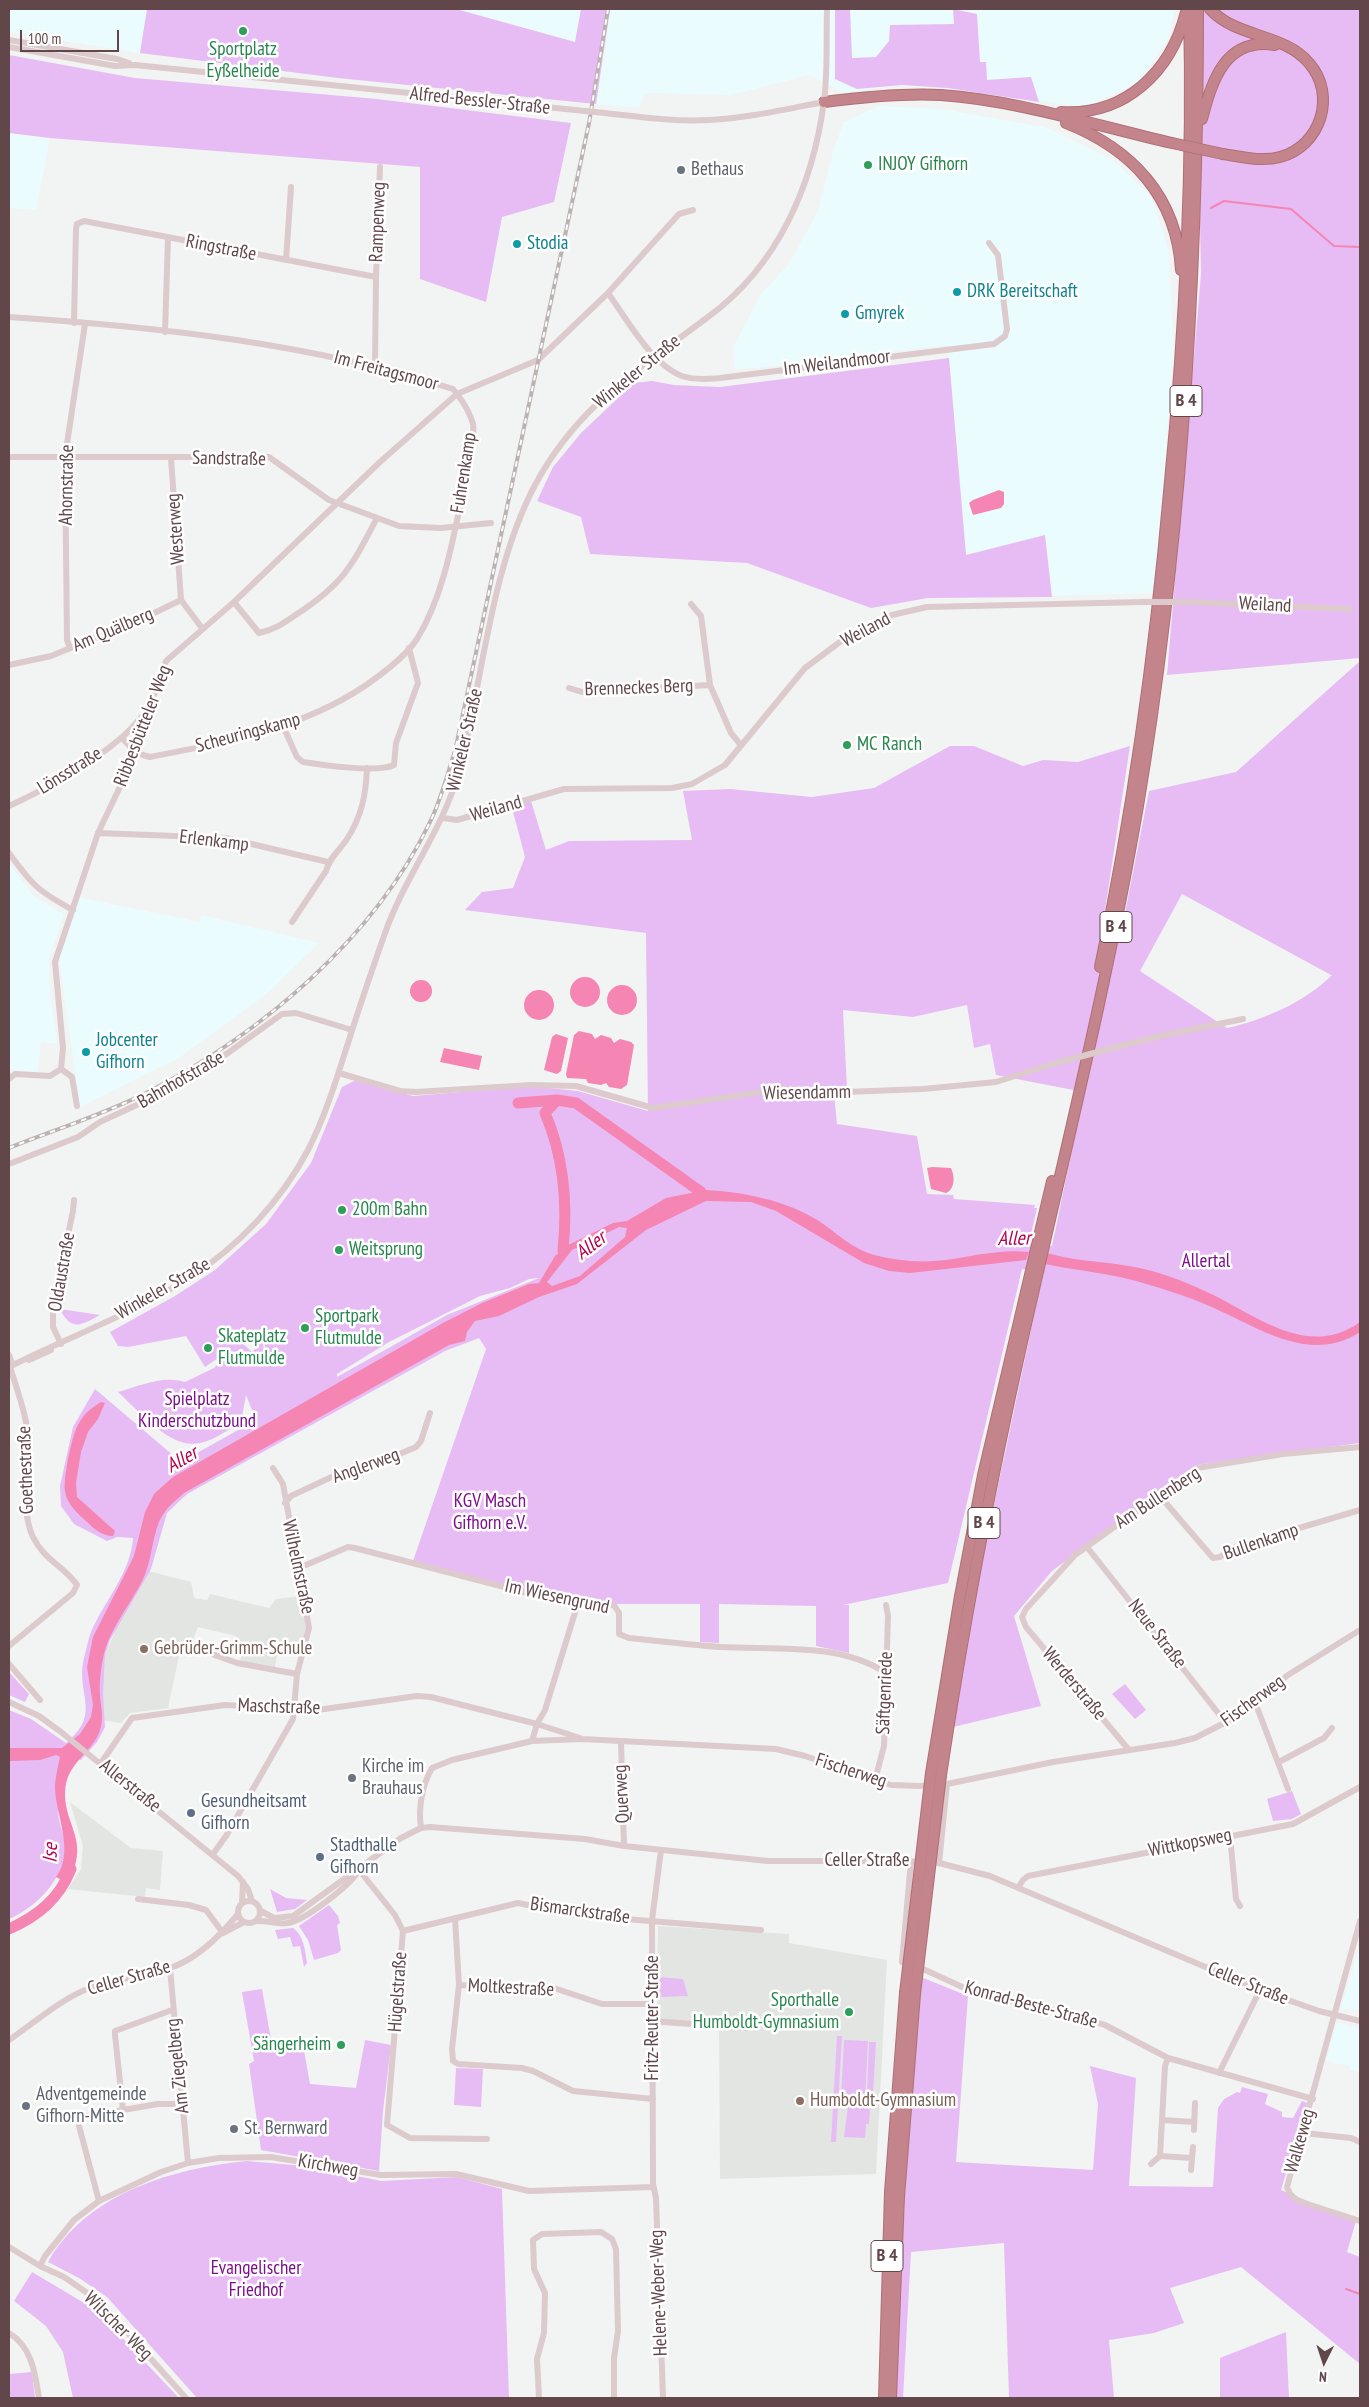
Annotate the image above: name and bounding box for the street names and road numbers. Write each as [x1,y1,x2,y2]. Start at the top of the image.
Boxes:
street label: Alfred-Bessler-Straße [409,82,551,120]
street label: Rampenweg [365,181,391,263]
street label: Ringstraße [184,230,258,266]
street label: Winkeler Straße [589,330,685,414]
street label: Im Weilandmoor [782,345,892,381]
street label: Im Freitagsmoor [331,346,441,396]
road number: B 4 [1170,386,1202,416]
street label: Fuhrenkamp [446,431,482,515]
street label: Ahornstraße [55,444,79,526]
street label: Sandstraße [192,447,266,471]
street label: Westerweg [162,493,190,565]
street label: Weiland [1238,592,1292,618]
street label: Am Quälberg [69,603,157,657]
street label: Weiland [837,608,895,652]
street label: Ribbesbütteler Weg [109,662,177,790]
street label: Brenneckes Berg [584,675,694,701]
street label: Winkeler Straße [442,686,488,794]
street label: Scheuringskamp [193,708,303,758]
street label: Lönsstraße [34,742,106,800]
street label: Weiland [468,791,524,827]
street label: Erlenkamp [178,825,250,857]
road number: B 4 [1100,912,1132,942]
street label: Bahnhofstraße [134,1046,228,1114]
street label: Wiesendamm [763,1081,851,1105]
street label: Oldaustraße [44,1230,80,1314]
street label: Winkeler Straße [112,1253,214,1325]
street label: Goethestraße [13,1425,39,1515]
street label: Anglerweg [329,1443,403,1489]
street label: Am Bullenberg [1111,1462,1205,1534]
road number: B 4 [968,1508,1000,1539]
street label: Wilhelmstraße [277,1518,319,1616]
street label: Bullenkamp [1220,1519,1302,1565]
street label: Im Wiesengrund [503,1575,611,1619]
street label: Neue Straße [1123,1595,1191,1673]
street label: Werderstraße [1037,1643,1111,1725]
street label: Säftgenriede [872,1651,898,1735]
street label: Fischerweg [1217,1670,1289,1732]
street label: Maschstraße [237,1694,321,1720]
street label: Fischerweg [813,1749,889,1793]
street label: Allerstraße [95,1754,165,1818]
street label: Querweg [609,1764,635,1824]
street label: Wittkopsweg [1146,1824,1234,1862]
street label: Celler Straße [824,1850,910,1872]
street label: Bismarckstraße [529,1893,631,1929]
street label: Hügelstraße [384,1951,412,2033]
street label: Celler Straße [85,1955,173,2001]
street label: Fritz-Reuter-Straße [642,1955,664,2081]
street label: Celler Straße [1204,1957,1292,2011]
street label: Moltkestraße [467,1974,555,2002]
street label: Konrad-Beste-Straße [962,1976,1100,2034]
street label: Am Ziegelberg [162,2017,194,2115]
street label: Walkeweg [1280,2106,1320,2176]
street label: Kirchweg [296,2149,360,2183]
street label: Helene-Weber-Weg [645,2229,673,2357]
road number: B 4 [871,2240,903,2272]
street label: Wilscher Weg [79,2287,157,2365]

